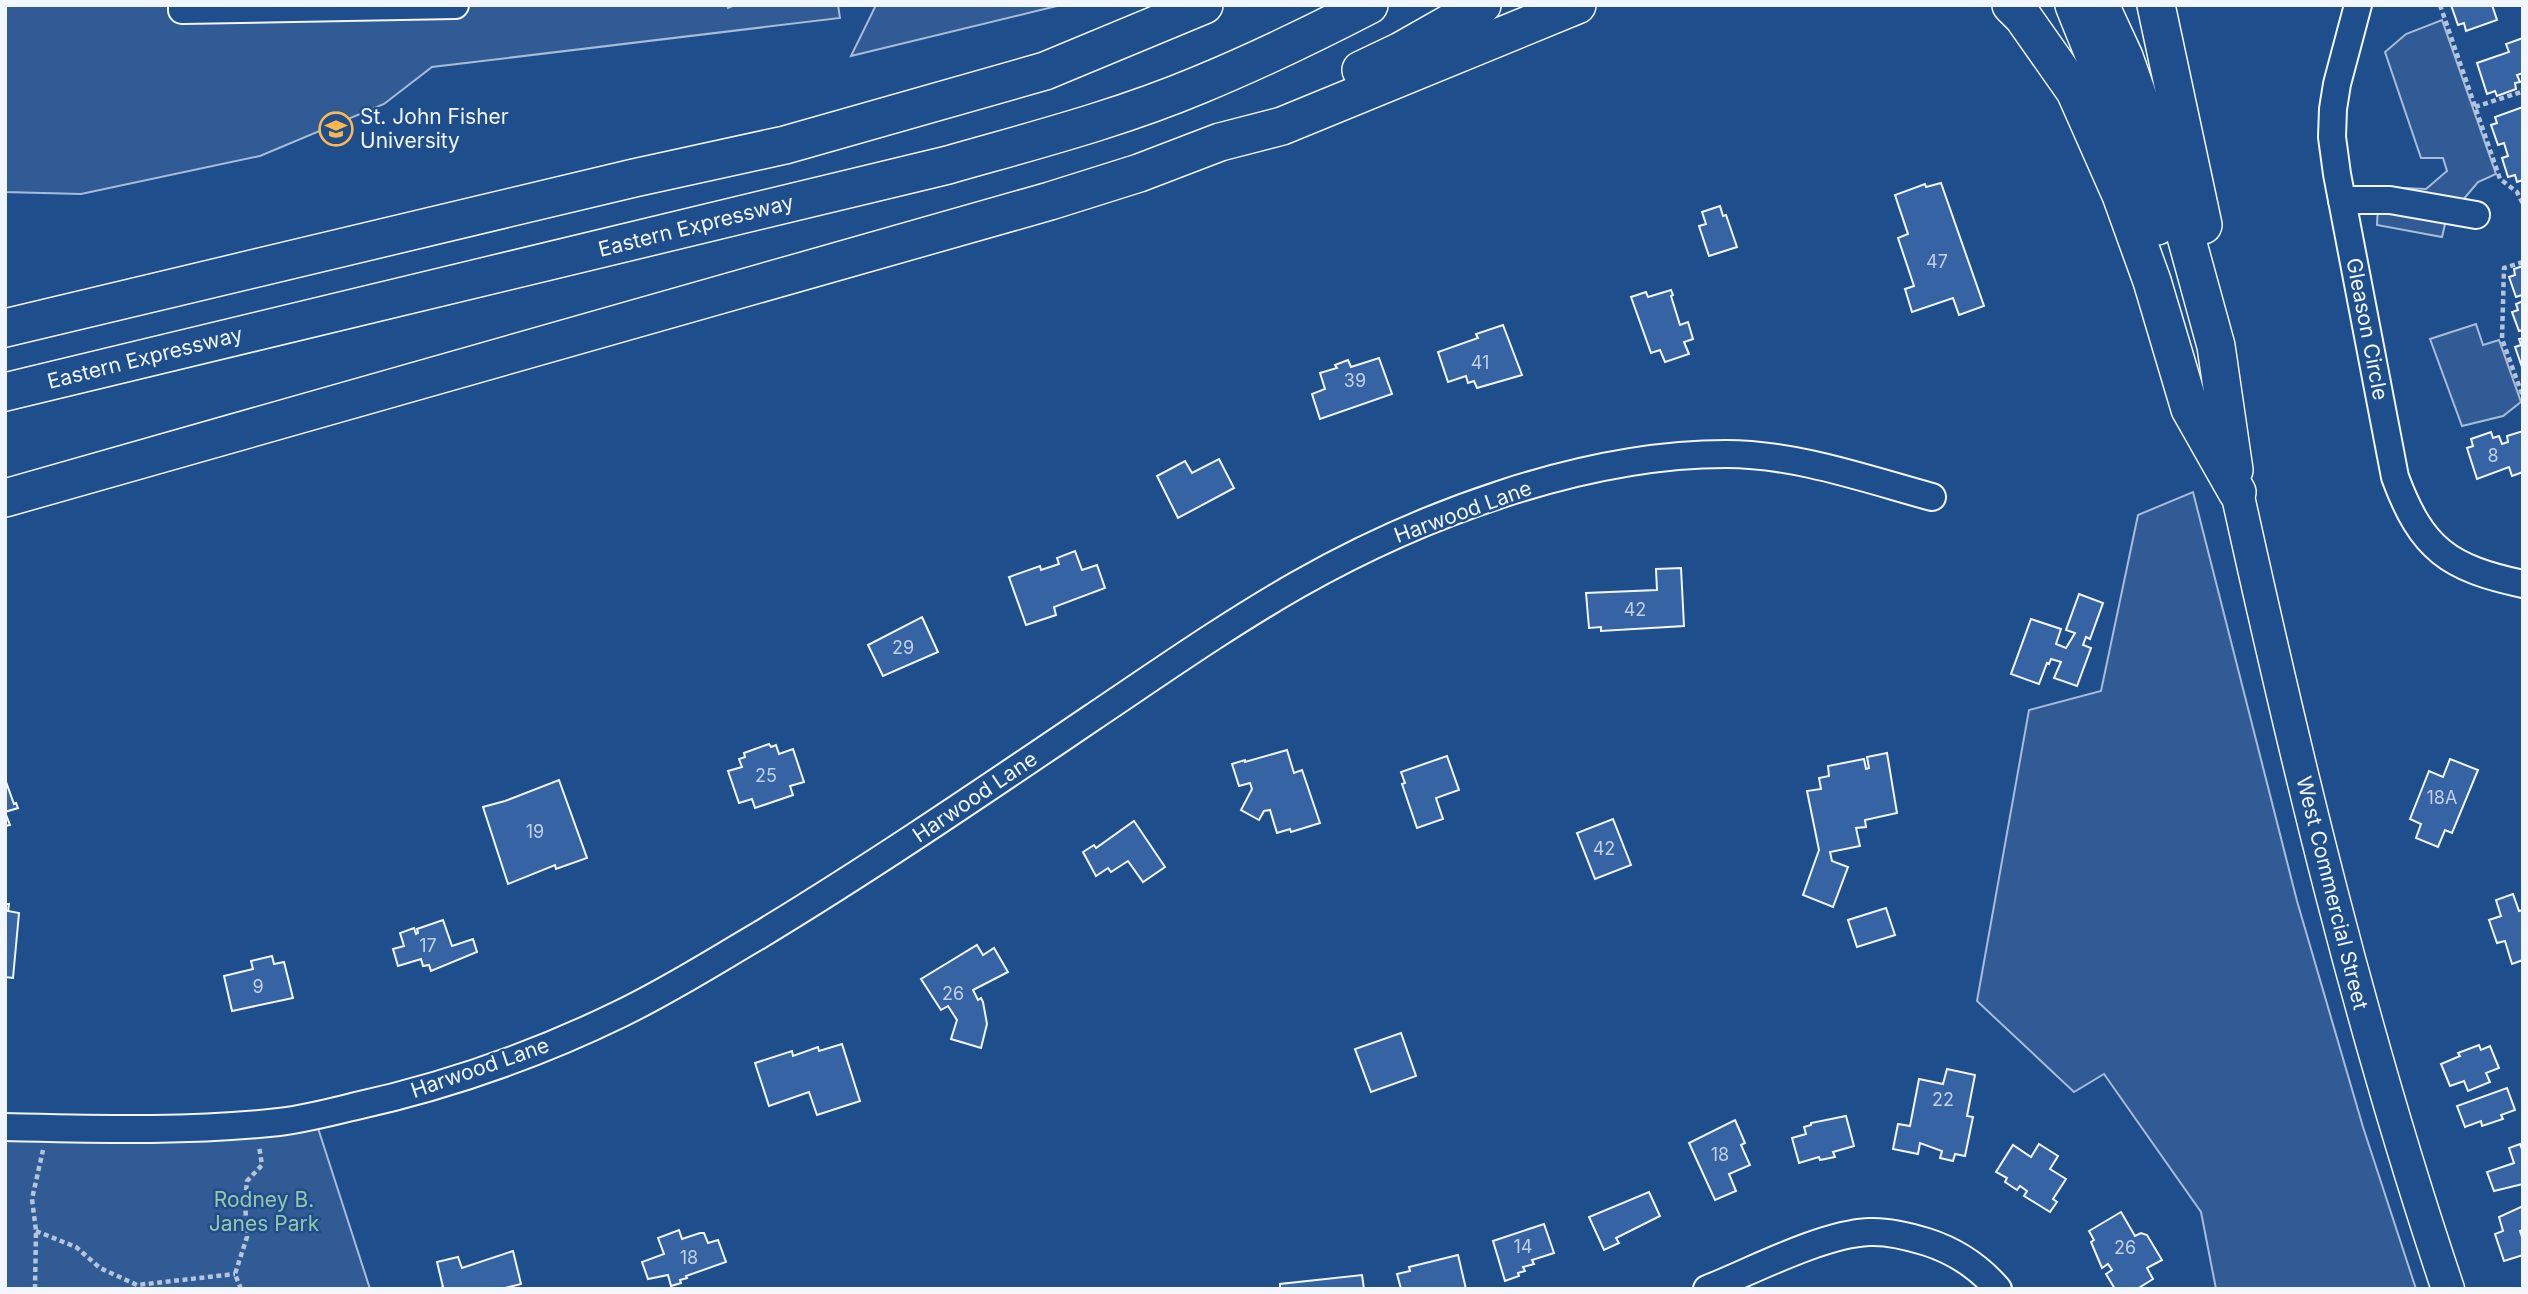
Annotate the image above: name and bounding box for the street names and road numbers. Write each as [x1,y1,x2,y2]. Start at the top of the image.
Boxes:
street label: Eastern Expressway [596,189,796,262]
street label: Gleason Circle [2341,256,2394,402]
street label: Eastern Expressway [45,321,245,394]
street label: Harwood Lane [1391,475,1535,548]
street label: Harwood Lane [908,746,1042,847]
street label: West Commercial Street [2291,774,2374,1012]
street label: Harwood Lane [407,1032,552,1103]

